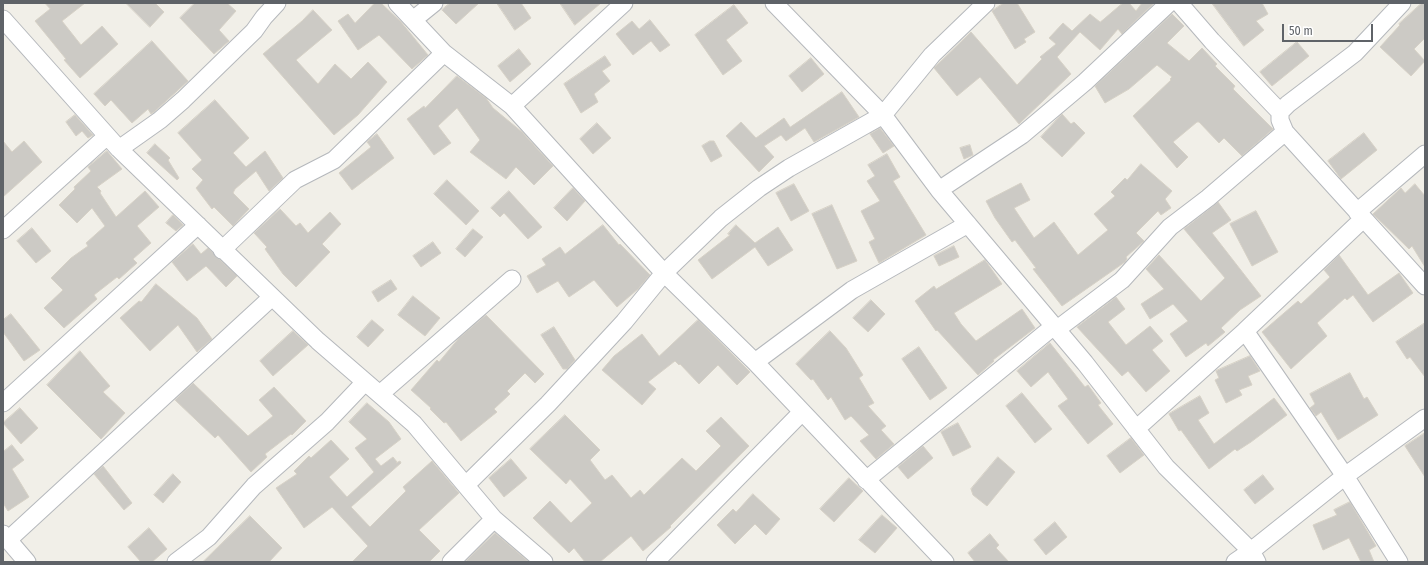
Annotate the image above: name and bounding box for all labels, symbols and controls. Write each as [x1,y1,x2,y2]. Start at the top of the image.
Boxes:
scale bar [1284,16,1375,42]
text: 50 m [1289,24,1313,38]

